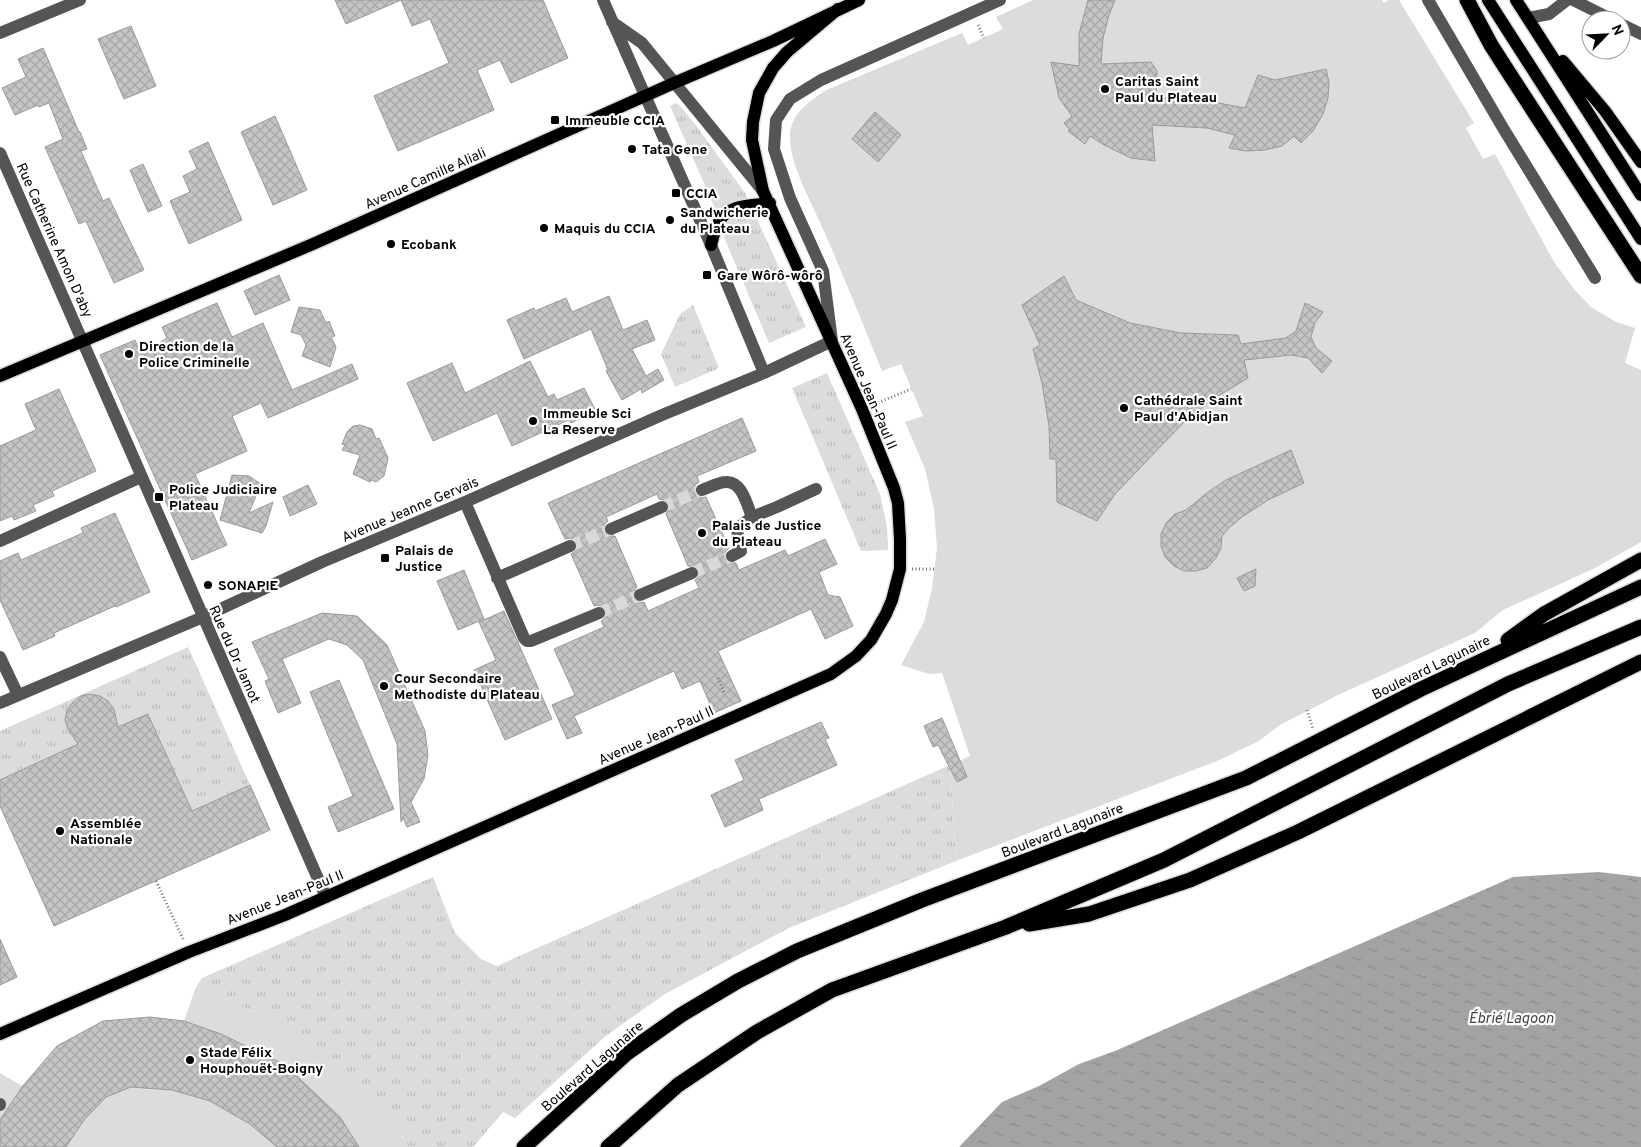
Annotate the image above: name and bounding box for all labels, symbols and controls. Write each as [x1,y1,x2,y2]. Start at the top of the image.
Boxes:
north arrow [1581,10,1631,60]
text: N [1607,22,1626,38]
place label: Caritas Saint Paul du Plateau [1115,74,1217,107]
marker: Caritas Saint Paul du Plateau [1099,83,1111,95]
place label: Immeuble CCIA [565,113,665,130]
marker: Immeuble CCIA [549,114,561,126]
place label: Tata Gene [642,142,708,159]
marker: Tata Gene [626,143,638,155]
street label: Avenue Camille Aliali [362,145,489,214]
street label: Rue Catherine Amon D'aby [12,161,95,321]
place label: CCIA [686,186,718,203]
marker: CCIA [670,187,682,199]
place label: Sandwicherie du Plateau [680,205,769,238]
marker: Sandwicherie du Plateau [664,214,676,226]
place label: Maquis du CCIA [554,221,655,238]
marker: Maquis du CCIA [538,222,550,234]
place label: Ecobank [401,237,457,254]
marker: Ecobank [385,238,397,250]
place label: Gare Wôrô-wôrô [717,268,823,285]
marker: Gare Wôrô-wôrô [701,269,713,281]
street label: Avenue Jean-Paul II [835,331,900,452]
place label: Direction de la Police Criminelle [139,339,250,372]
marker: Direction de la Police Criminelle [123,348,135,360]
place label: Cathédrale Saint Paul d'Abidjan [1134,393,1243,426]
marker: Cathédrale Saint Paul d'Abidjan [1118,402,1130,414]
place label: Immeuble Sci La Reserve [543,406,631,439]
marker: Immeuble Sci La Reserve [527,415,539,427]
street label: Avenue Jeanne Gervais [340,474,482,547]
place label: Police Judiciaire Plateau [169,482,277,515]
marker: Police Judiciaire Plateau [153,491,165,503]
place label: Palais de Justice du Plateau [712,518,822,551]
marker: Palais de Justice du Plateau [696,527,708,539]
place label: Palais de Justice [395,543,454,576]
marker: Palais de Justice [379,552,391,564]
place label: SONAPIE [218,578,279,595]
marker: SONAPIE [202,579,214,591]
street label: Rue du Dr Jamot [204,603,263,706]
street label: Boulevard Lagunaire [1370,632,1494,704]
place label: Cour Secondaire Methodiste du Plateau [394,671,540,704]
marker: Cour Secondaire Methodiste du Plateau [378,680,390,692]
street label: Avenue Jean-Paul II [596,703,717,769]
street label: Boulevard Lagunaire [999,800,1126,863]
place label: Assemblée Nationale [70,816,142,849]
marker: Assemblée Nationale [54,825,66,837]
street label: Avenue Jean-Paul II [225,867,347,930]
water label: Ébrié Lagoon [1468,1009,1554,1029]
street label: Boulevard Lagunaire [539,1018,647,1116]
place label: Stade Félix Houphouët-Boigny [200,1045,323,1078]
marker: Stade Félix Houphouët-Boigny [184,1054,196,1066]

